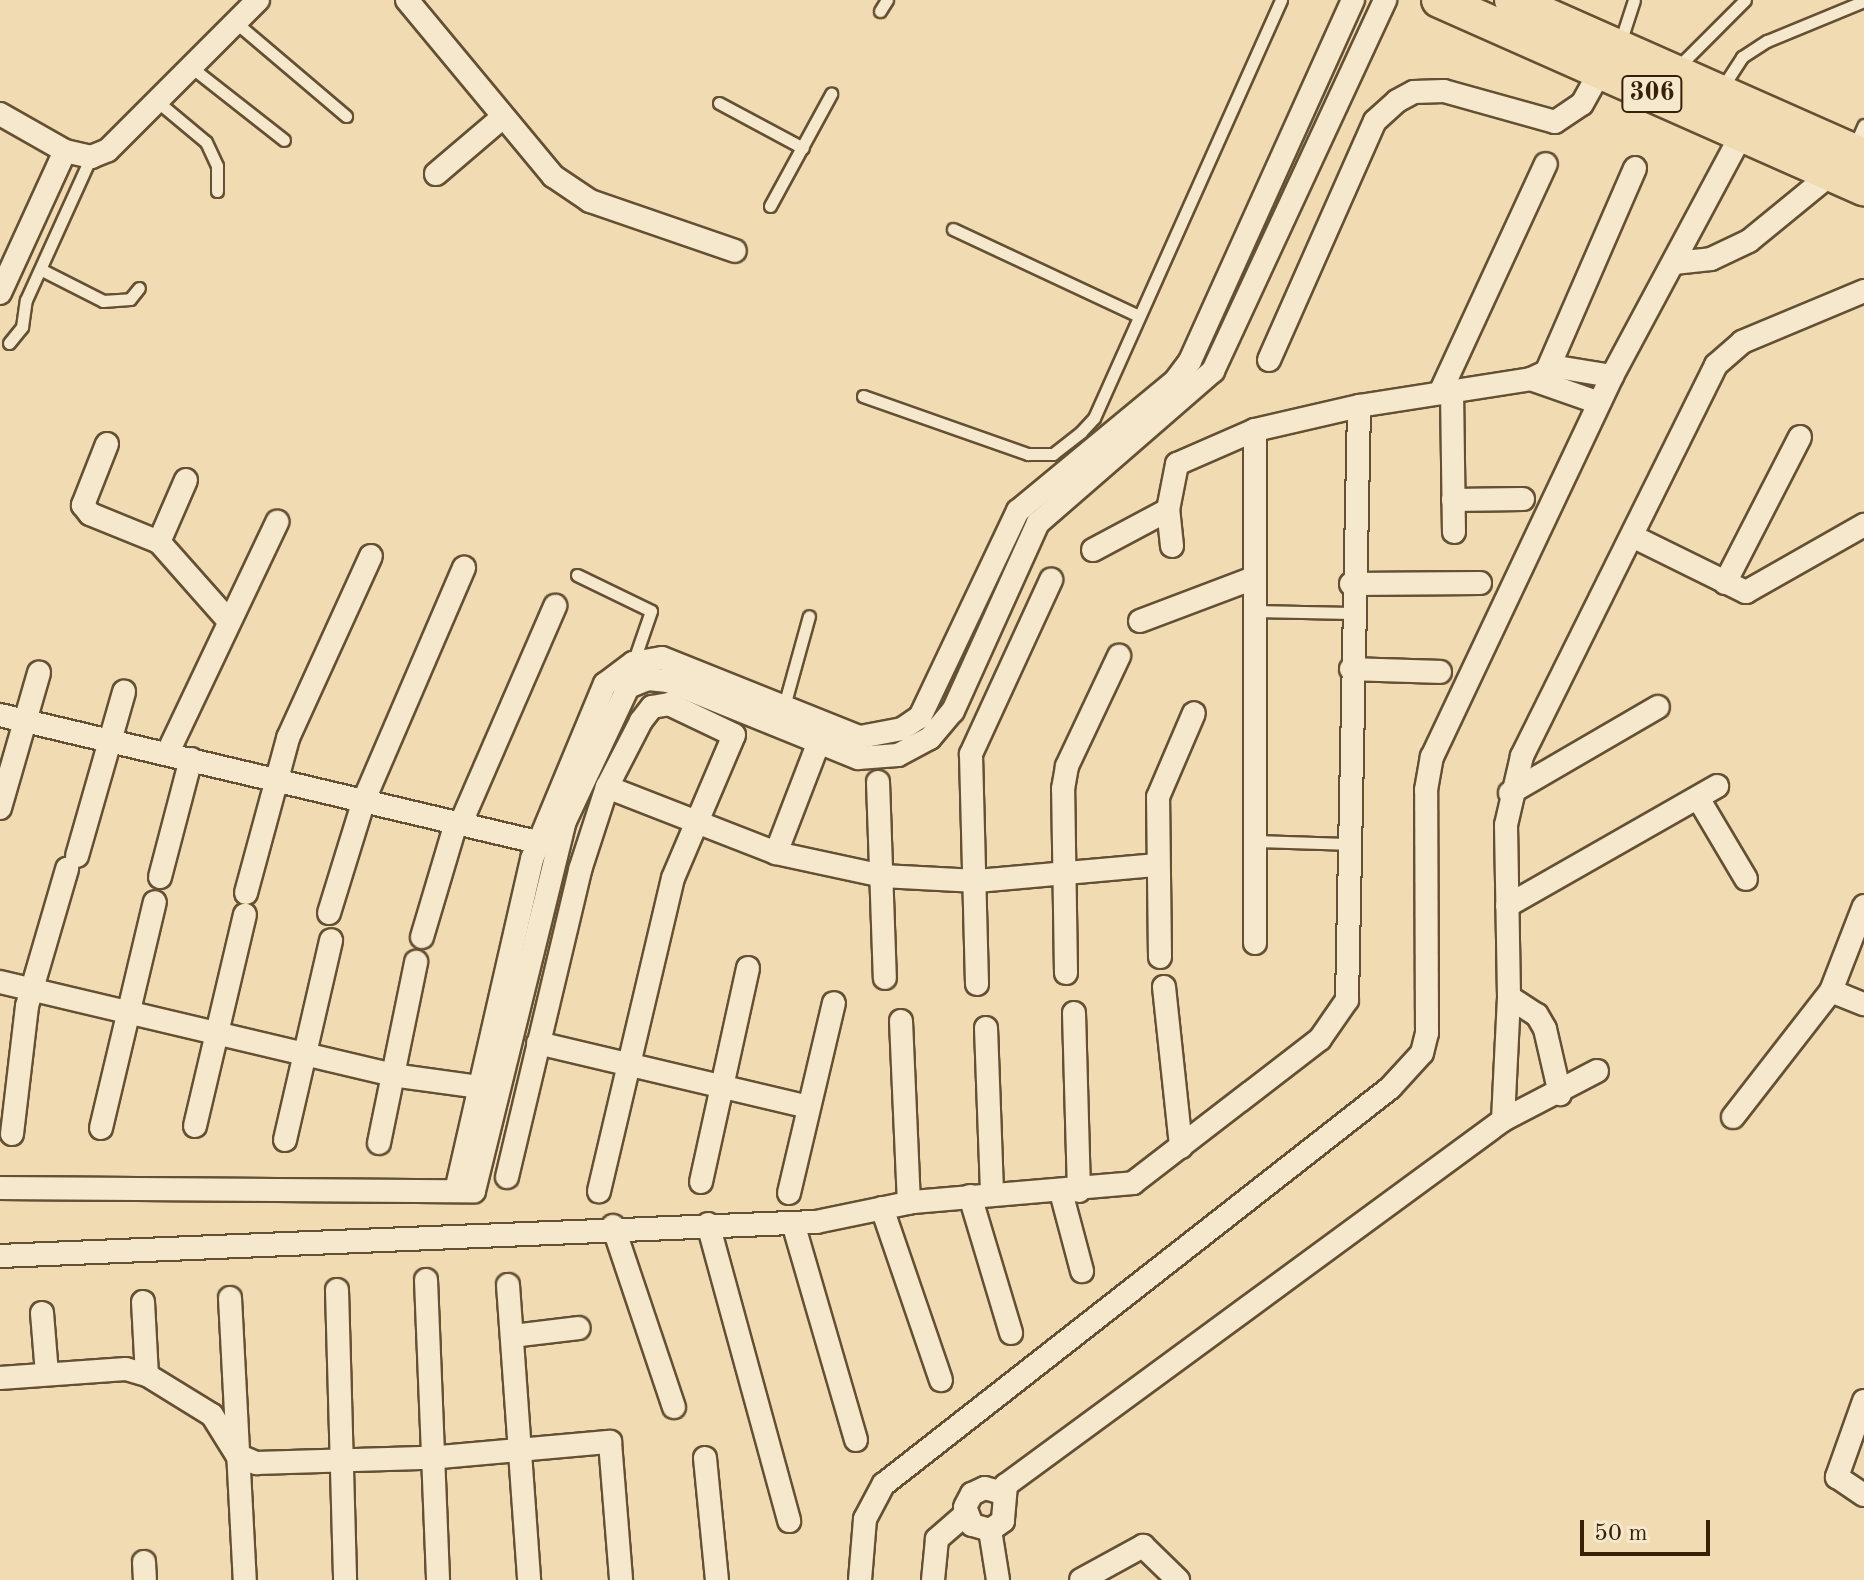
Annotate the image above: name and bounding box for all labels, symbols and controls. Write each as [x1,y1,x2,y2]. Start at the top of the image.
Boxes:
road number: 306 [1620,72,1684,116]
scale bar [1584,1504,1714,1554]
text: 50 m [1594,1522,1648,1546]

